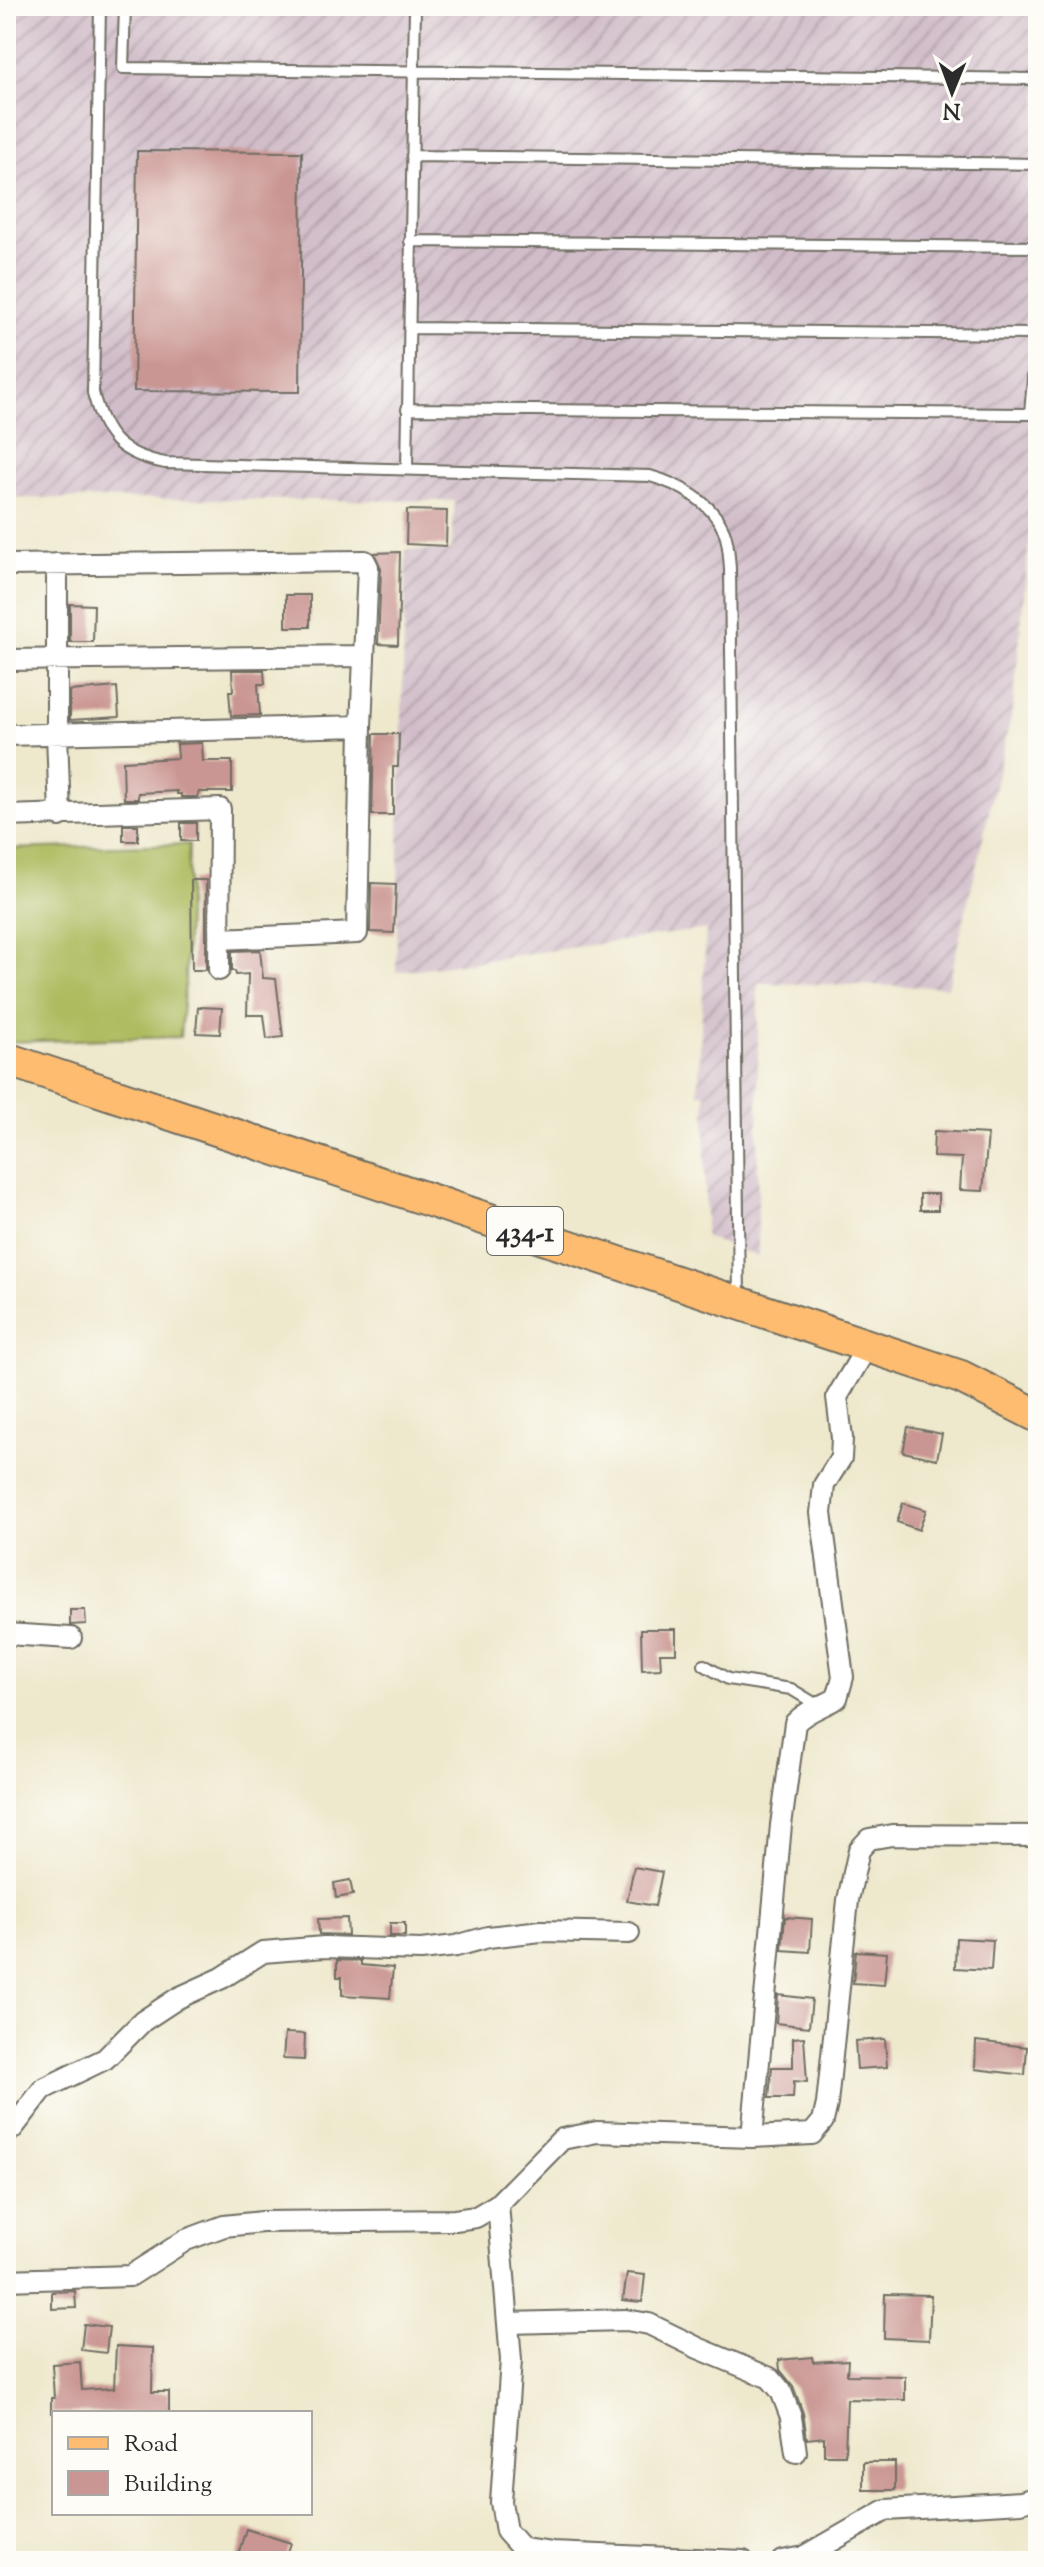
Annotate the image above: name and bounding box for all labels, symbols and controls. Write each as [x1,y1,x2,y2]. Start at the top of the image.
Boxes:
north arrow [912,52,992,132]
text: N [942,93,961,125]
road number: 434-1 [487,1207,563,1255]
legend [52,2411,312,2515]
text: Road [124,2428,178,2462]
text: Building [124,2468,213,2502]

